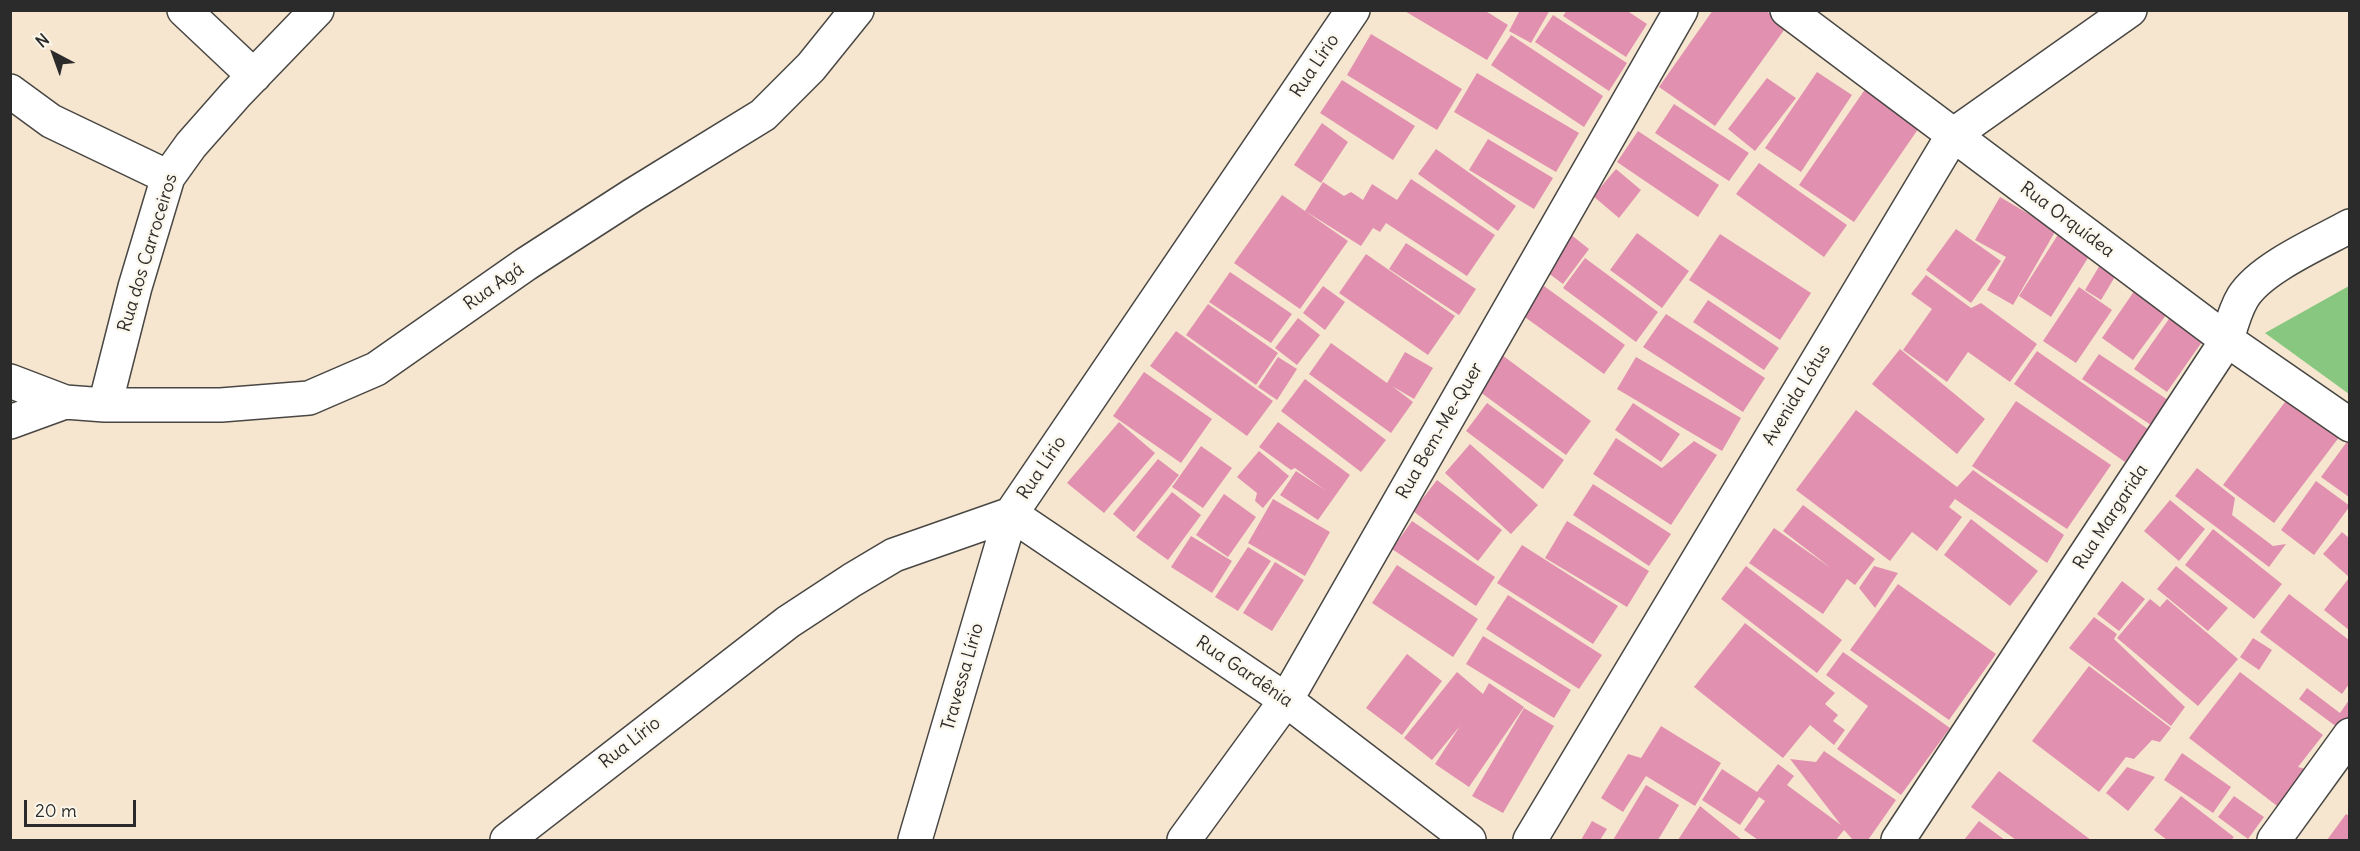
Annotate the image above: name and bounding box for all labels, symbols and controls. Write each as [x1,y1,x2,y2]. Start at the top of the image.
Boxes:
north arrow [24,24,84,84]
text: N [31,29,53,52]
street label: Rua Lírio [1286,30,1344,102]
street label: Rua dos Carroceiros [114,171,182,335]
street label: Rua Orquídea [2016,178,2118,262]
street label: Rua Agá [460,259,528,315]
street label: Avenida Lótus [1758,341,1836,449]
street label: Rua Bem-Me-Quer [1392,359,1488,503]
street label: Rua Lírio [1013,432,1071,504]
street label: Rua Margarida [2069,460,2153,574]
street label: Travessa Lírio [937,621,989,733]
street label: Rua Gardênia [1192,632,1296,712]
street label: Rua Lírio [595,712,665,774]
scale bar [27,788,140,826]
text: 20 m [35,799,77,822]

